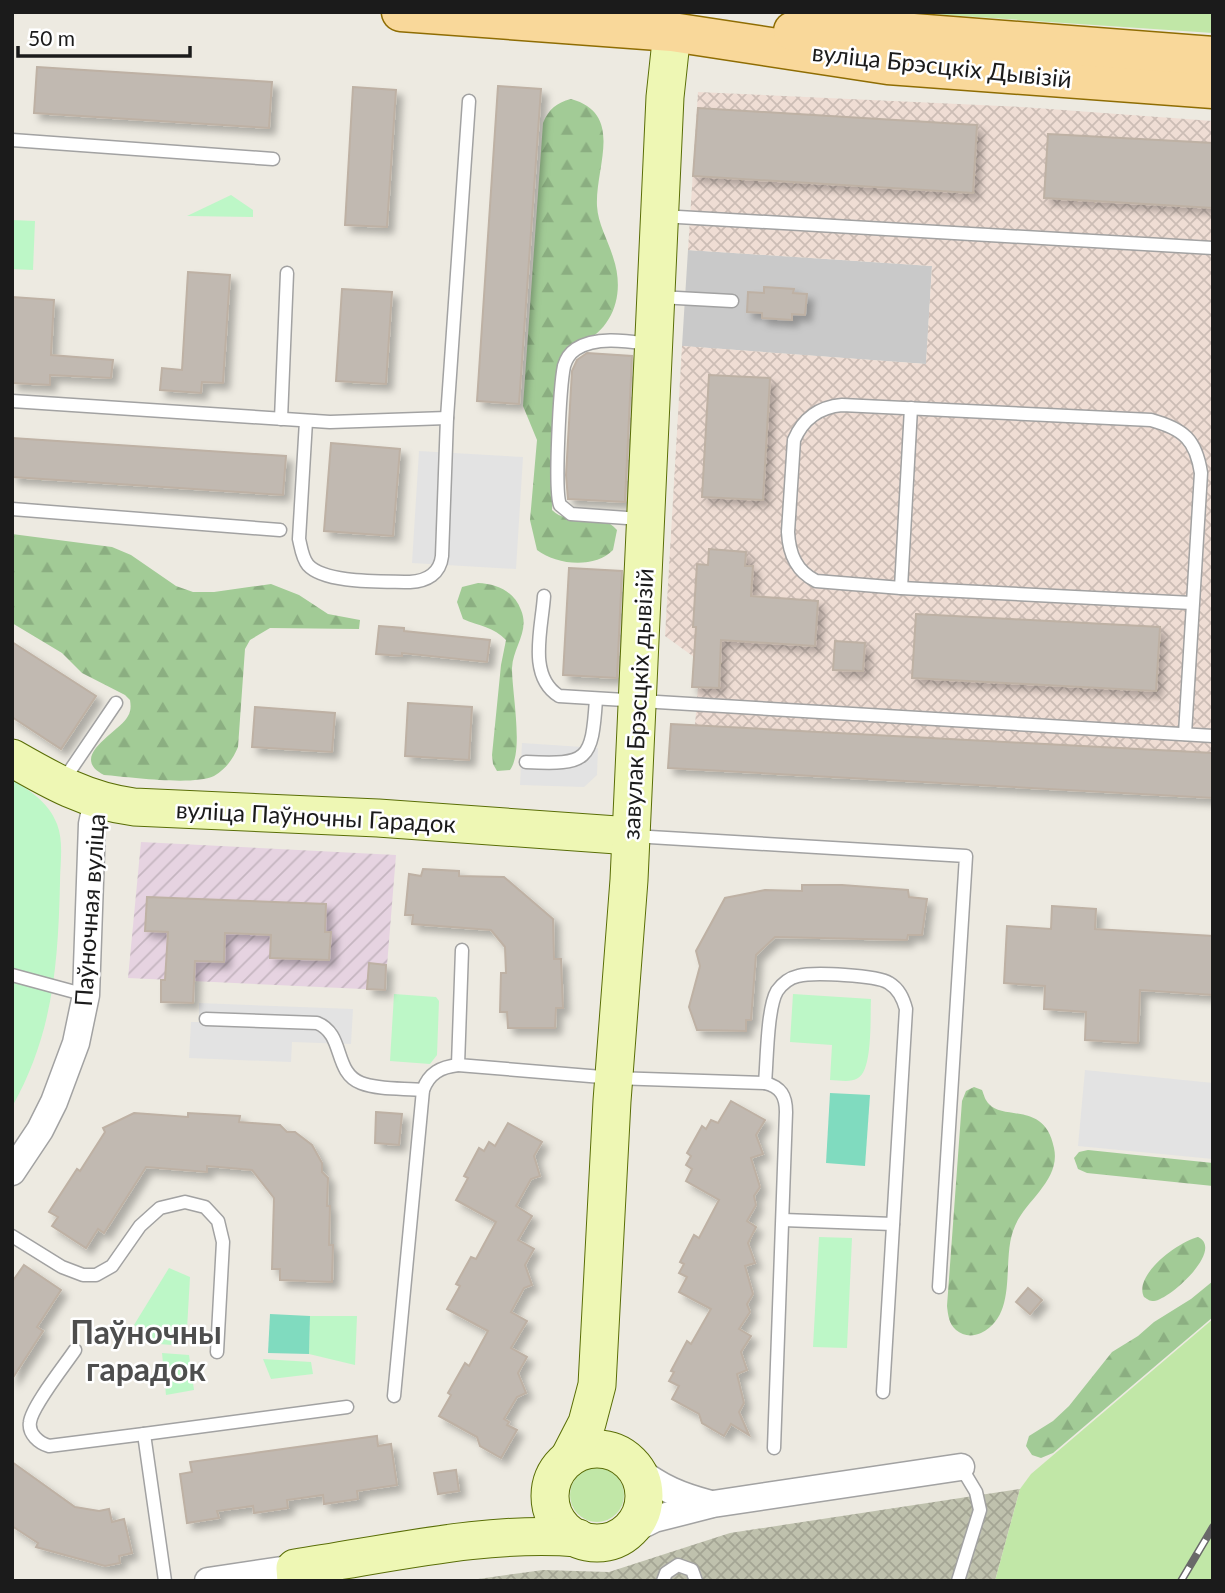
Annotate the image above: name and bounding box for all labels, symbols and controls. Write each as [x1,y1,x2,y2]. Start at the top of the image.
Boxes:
scale bar [18,14,189,58]
text: 50 m [28,25,75,50]
street label: вуліца Брэсцкіх Дывізій [811,37,1073,93]
street label: завулак Брэсцкіх дывізій [615,567,659,841]
street label: вуліца Паўночны Гарадок [175,794,457,838]
street label: Паўночная вуліца [68,813,110,1007]
district label: Паўночны гарадок [70,1312,222,1388]

